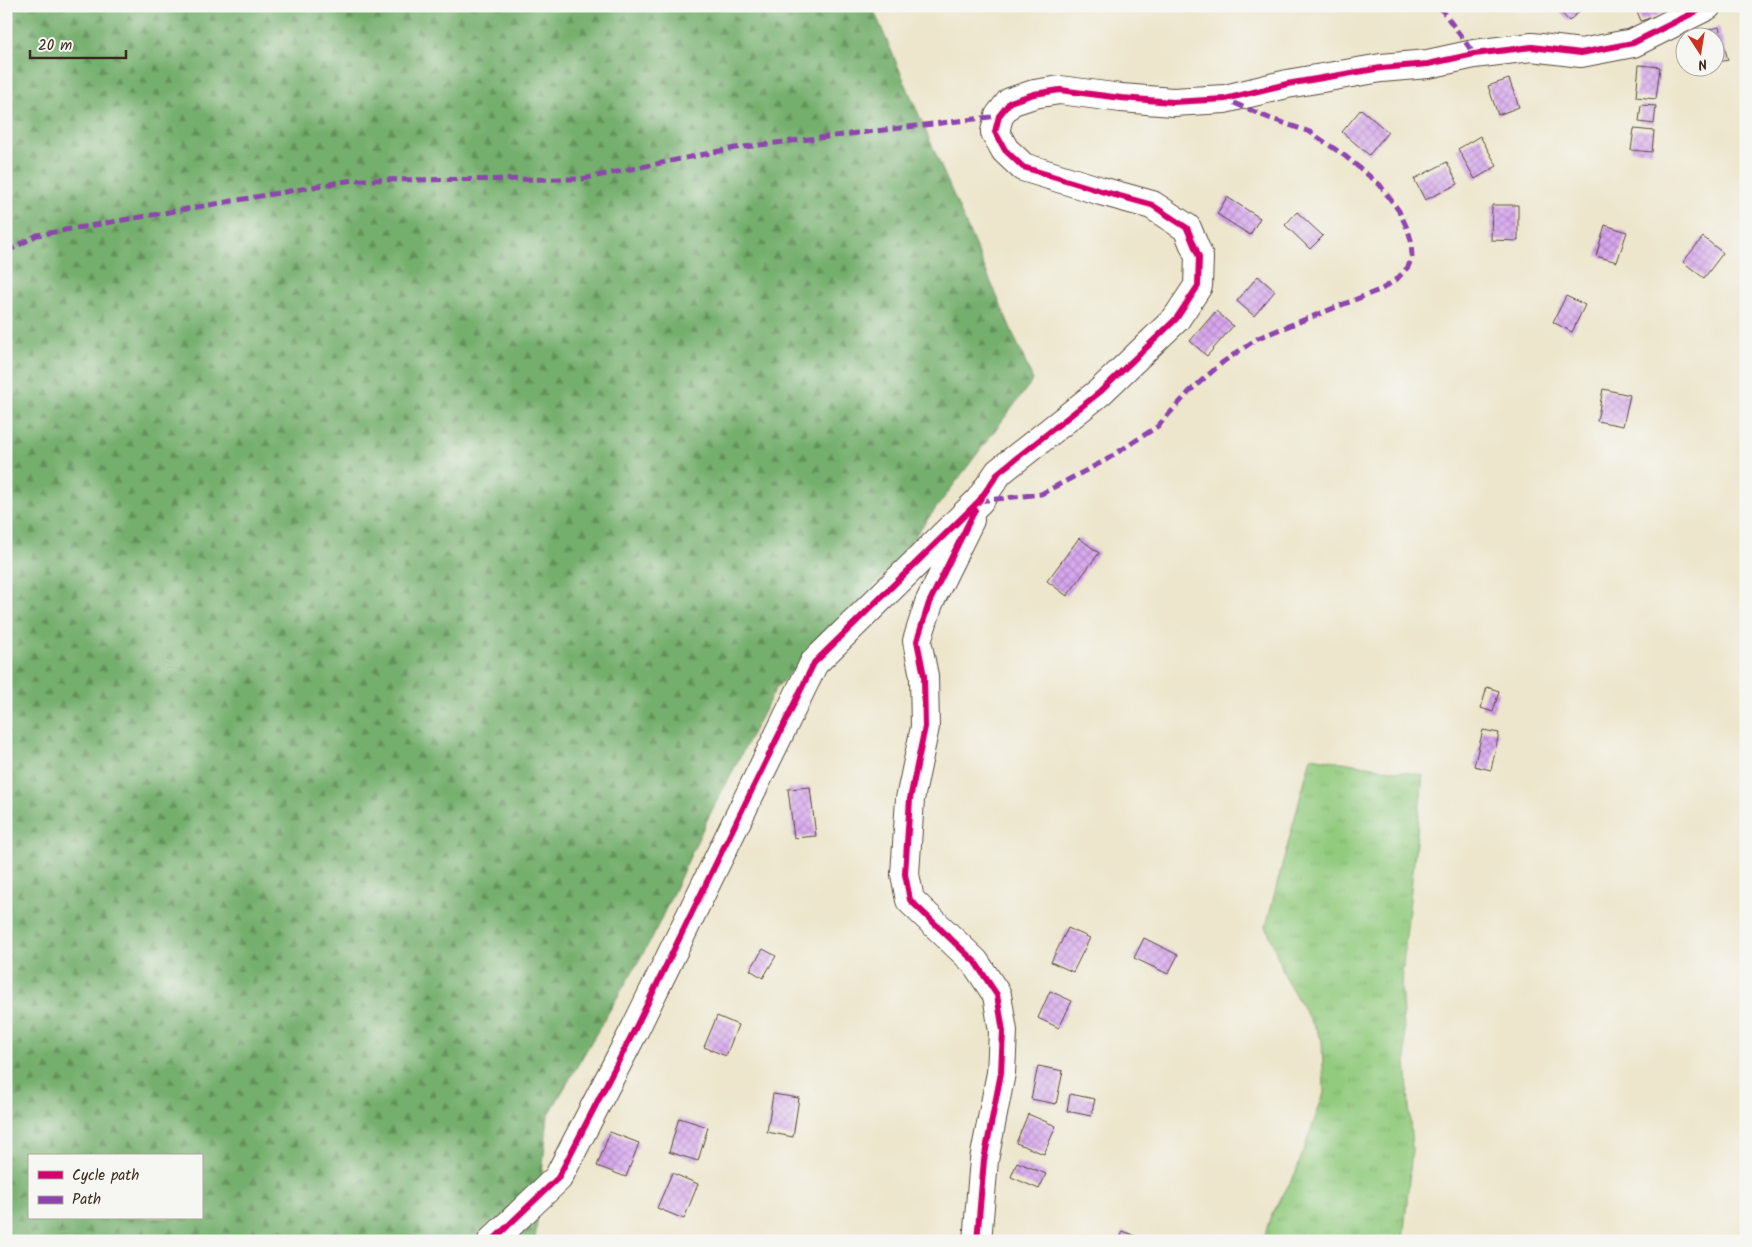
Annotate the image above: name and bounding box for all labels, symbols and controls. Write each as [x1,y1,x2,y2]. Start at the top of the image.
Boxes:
scale bar [30,28,126,60]
north arrow [1674,28,1724,78]
text: 20 m [38,34,72,58]
text: N [1696,52,1709,75]
legend [28,1154,202,1220]
text: Cycle path [72,1164,139,1188]
text: Path [72,1188,101,1212]

